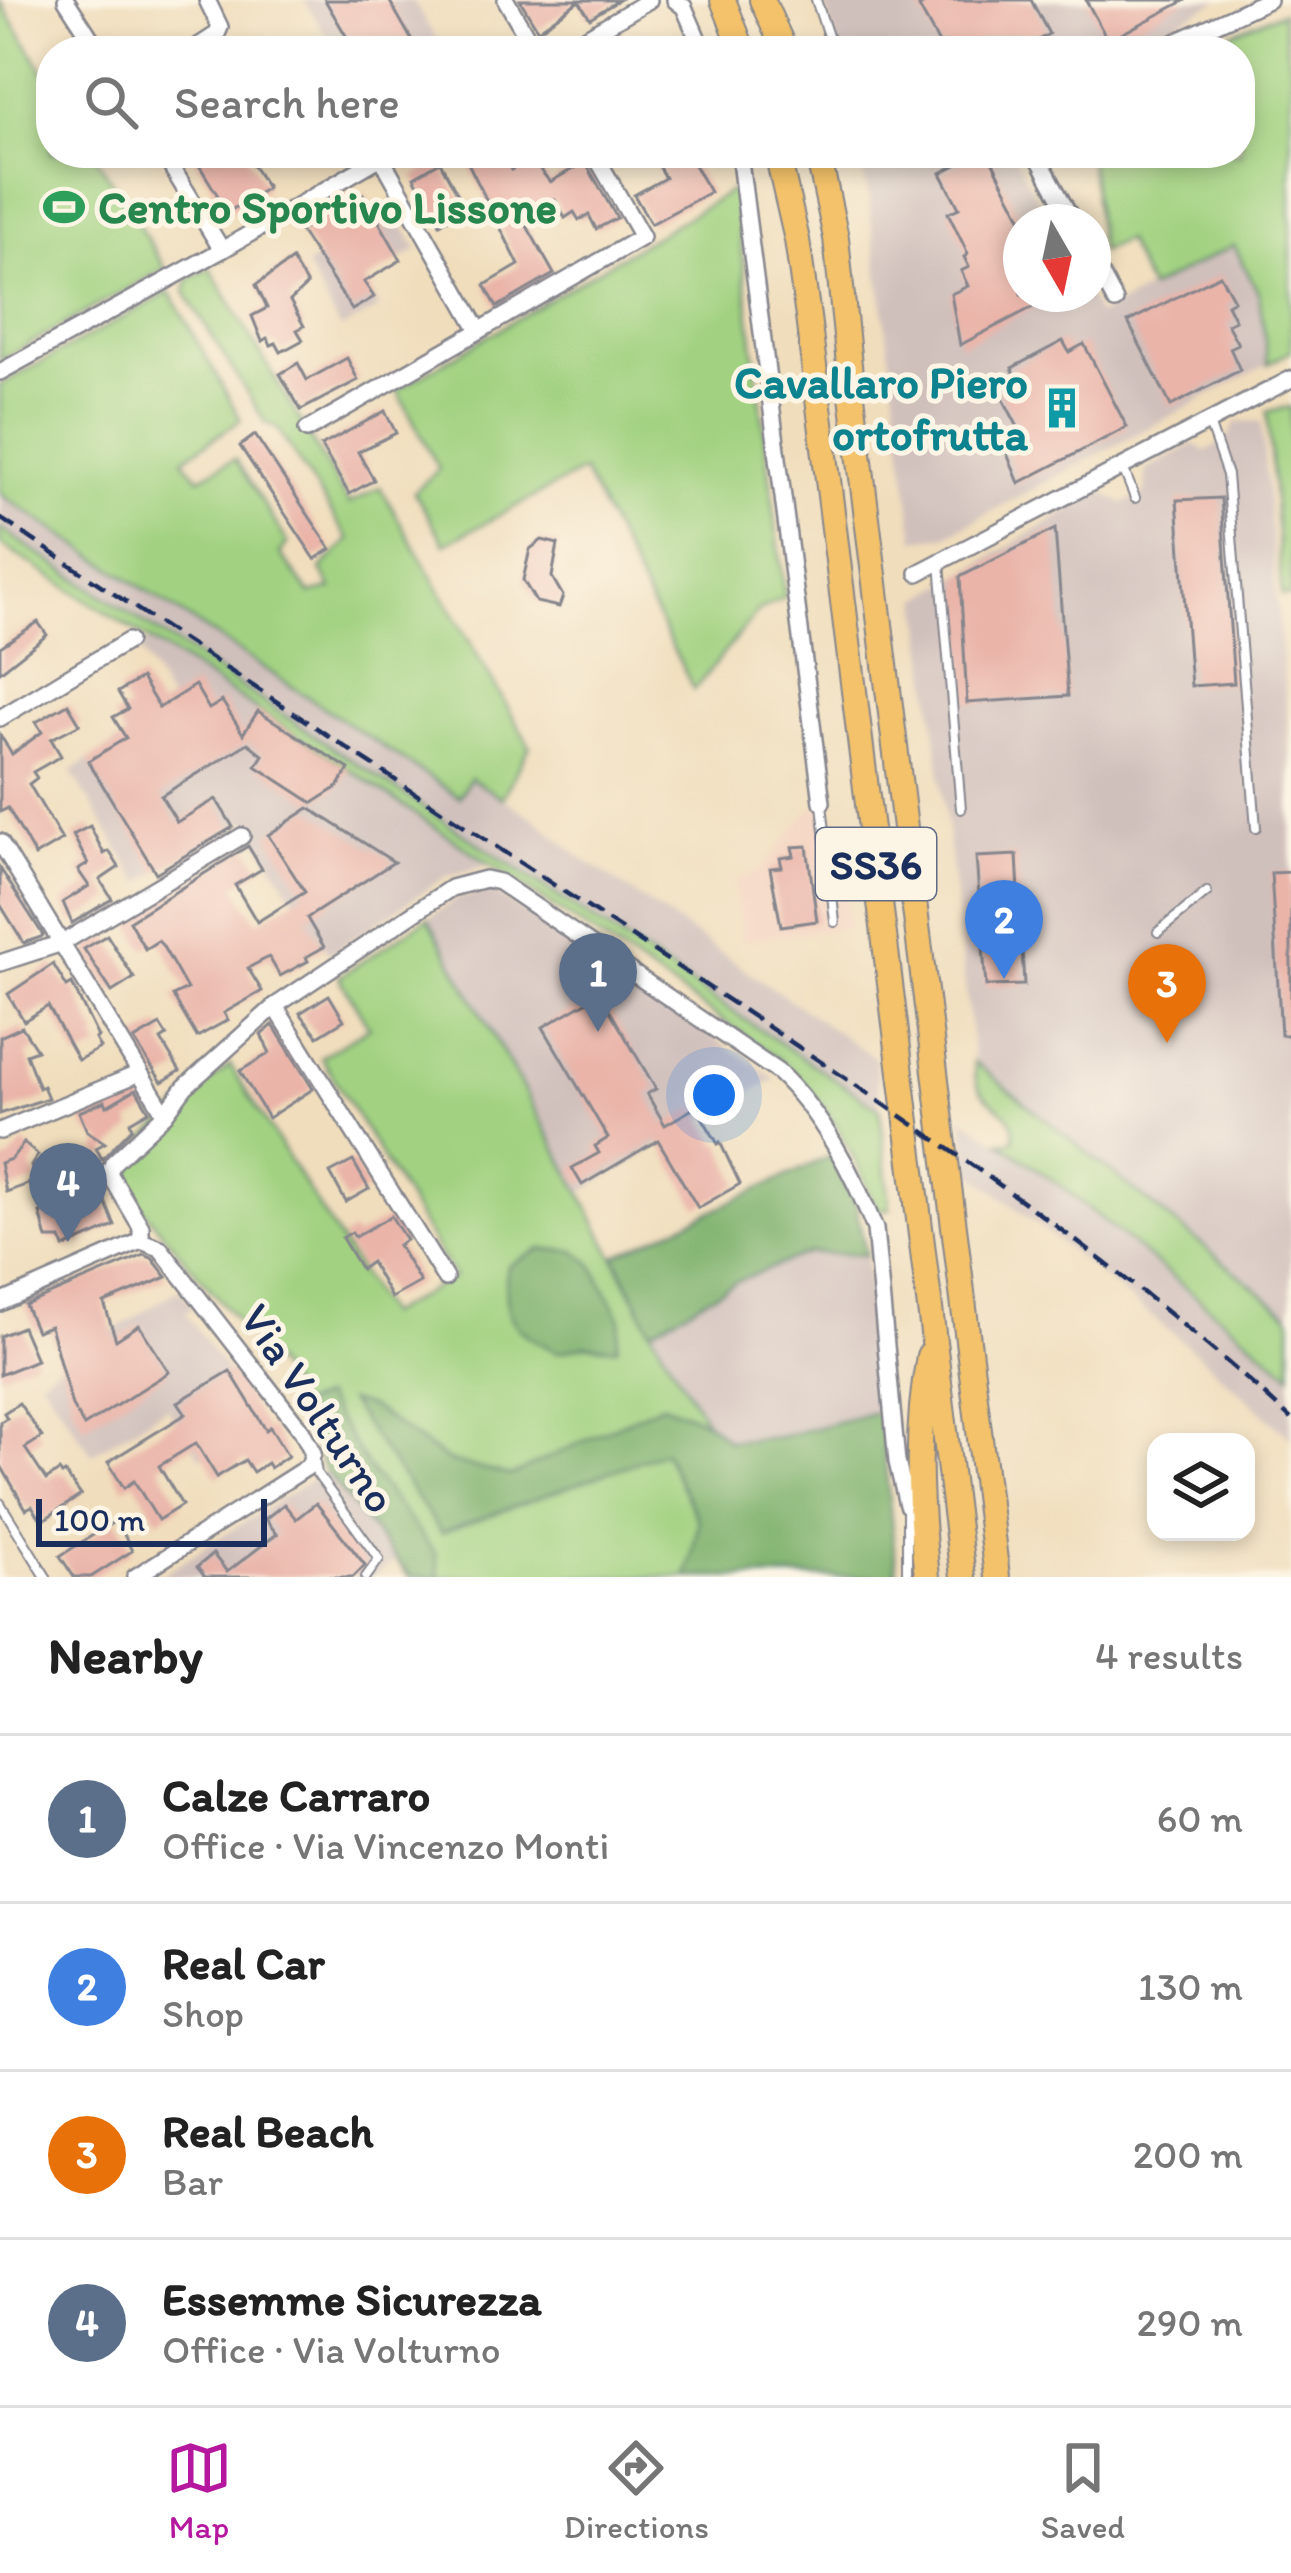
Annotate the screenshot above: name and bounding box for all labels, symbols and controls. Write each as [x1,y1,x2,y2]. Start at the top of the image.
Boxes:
search box [36,36,1255,168]
icon: search [78,69,144,135]
text: Search here [174,75,400,129]
place label: Centro Sportivo Lissone [98,180,557,234]
sports icon: Centro Sportivo Lissone [41,184,87,230]
north arrow [1003,204,1111,312]
place label: Cavallaro Piero ortofrutta [734,355,1029,461]
building icon: Cavallaro Piero ortofrutta [1039,385,1085,431]
road number: SS36 [816,828,936,900]
pin: 2 [965,880,1043,979]
pin: 1 [559,933,637,1032]
pin: 3 [1128,944,1206,1043]
your location [684,1065,744,1125]
pin: 4 [29,1143,107,1242]
street label: Via Volturno [229,1293,409,1523]
map controls [1147,1433,1255,1541]
button: layers [1147,1433,1255,1541]
scale bar [36,1493,267,1546]
text: 100 m [54,1500,145,1539]
text: Nearby [48,1625,203,1686]
text: 4 results [1095,1632,1243,1679]
text: Calze Carraro [162,1768,430,1822]
text: 1 [78,1795,96,1842]
text: 60 m [1157,1795,1243,1842]
text: Office · Via Vincenzo Monti [162,1822,609,1869]
text: Real Car [162,1936,325,1990]
text: 2 [77,1963,97,2010]
text: 130 m [1138,1963,1243,2010]
text: Shop [162,1990,244,2037]
text: Real Beach [162,2104,373,2158]
text: 3 [76,2131,98,2178]
text: 200 m [1133,2131,1243,2178]
text: Bar [162,2158,223,2205]
text: Essemme Sicurezza [162,2272,542,2326]
text: 4 [75,2299,99,2346]
text: 290 m [1136,2299,1243,2346]
text: Office · Via Volturno [162,2326,501,2373]
tab: Map [166,2435,232,2546]
tab: Directions [564,2435,709,2546]
tab: Saved [1041,2435,1125,2546]

